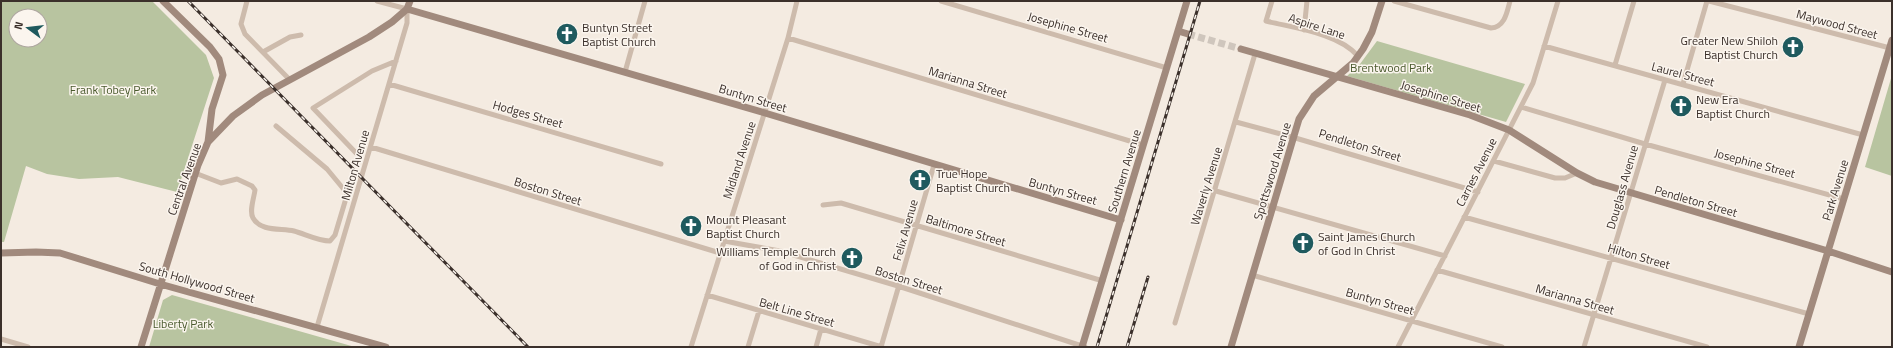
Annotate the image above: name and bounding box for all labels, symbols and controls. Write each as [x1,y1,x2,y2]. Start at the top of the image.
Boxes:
street label: Maywood Street [1794,4,1881,44]
street label: Josephine Street [1026,6,1111,48]
north arrow [8,8,48,48]
street label: Aspire Lane [1286,8,1348,44]
place label: Buntyn Street Baptist Church [582,18,656,51]
text: N [10,20,27,31]
church icon: Buntyn Street Baptist Church [554,21,580,47]
place label: Greater New Shiloh Baptist Church [1680,31,1778,64]
church icon: Greater New Shiloh Baptist Church [1780,34,1806,60]
street label: Laurel Street [1649,56,1717,92]
park label: Brentwood Park [1350,58,1432,77]
street label: Marianna Street [926,61,1010,103]
street label: Josephine Street [1399,75,1484,117]
street label: Buntyn Street [717,79,790,118]
park label: Frank Tobey Park [70,80,156,99]
place label: New Era Baptist Church [1696,90,1770,123]
church icon: New Era Baptist Church [1668,93,1694,119]
street label: Hodges Street [491,95,566,133]
street label: Midland Avenue [717,119,761,201]
street label: Spottswood Avenue [1248,120,1296,222]
street label: Pendleton Street [1316,123,1404,167]
street label: Milton Avenue [336,127,374,203]
street label: Southern Avenue [1102,127,1146,215]
street label: Carnes Avenue [1451,134,1501,210]
street label: Central Avenue [162,140,206,218]
street label: Douglass Avenue [1601,143,1643,231]
street label: Josephine Street [1713,143,1798,183]
street label: Waverly Avenue [1185,144,1227,228]
street label: Park Avenue [1817,157,1853,223]
place label: True Hope Baptist Church [936,164,1010,197]
church icon: True Hope Baptist Church [907,167,933,193]
street label: Boston Street [512,172,585,211]
street label: Buntyn Street [1027,172,1100,210]
street label: Pendleton Street [1652,180,1740,222]
street label: Felix Avenue [887,197,923,263]
street label: Baltimore Street [924,209,1009,251]
place label: Mount Pleasant Baptist Church [706,210,787,243]
church icon: Mount Pleasant Baptist Church [678,213,704,239]
place label: Saint James Church of God In Christ [1318,227,1415,260]
church icon: Saint James Church of God In Christ [1290,230,1316,256]
street label: Hilton Street [1606,238,1673,274]
place label: Williams Temple Church of God in Christ [716,242,837,275]
church icon: Williams Temple Church of God in Christ [839,245,865,271]
street label: South Hollywood Street [137,256,258,308]
street label: Boston Street [873,261,946,300]
street label: Marianna Street [1533,279,1617,320]
street label: Buntyn Street [1344,282,1417,320]
street label: Belt Line Street [757,292,838,332]
park label: Liberty Park [153,314,214,333]

